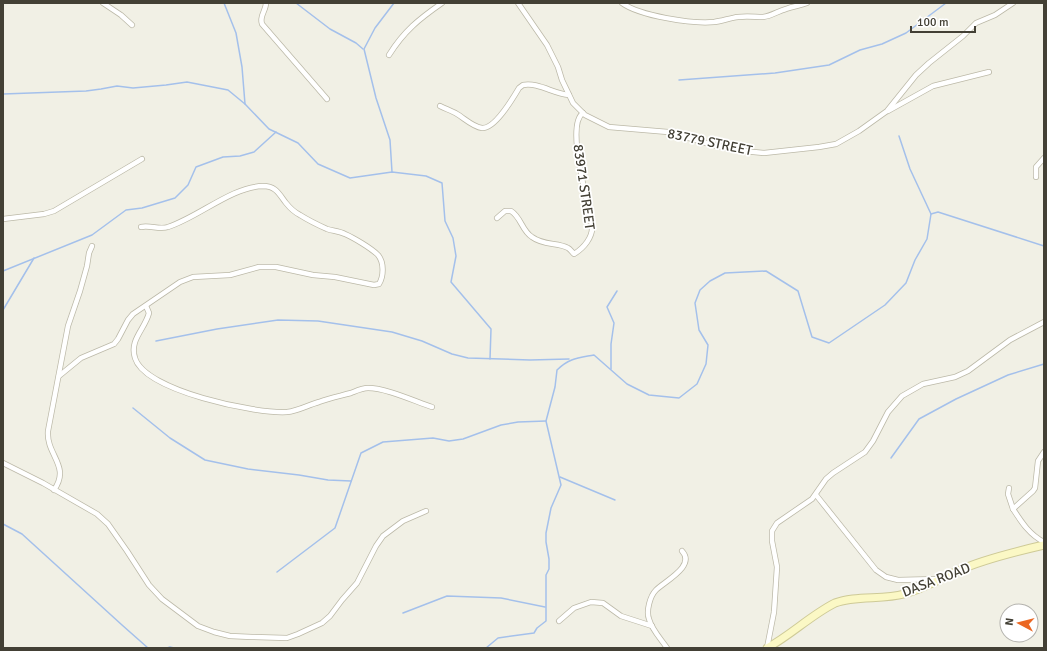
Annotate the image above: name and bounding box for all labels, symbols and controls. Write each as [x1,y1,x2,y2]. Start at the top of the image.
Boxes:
scale bar [911,8,975,34]
text: 100 m [917,15,949,30]
street label: 83779 STREET [666,125,754,159]
street label: 83971 STREET [570,143,598,231]
street label: DASA ROAD [899,559,973,601]
north arrow [999,603,1039,643]
text: N [1003,617,1016,626]

